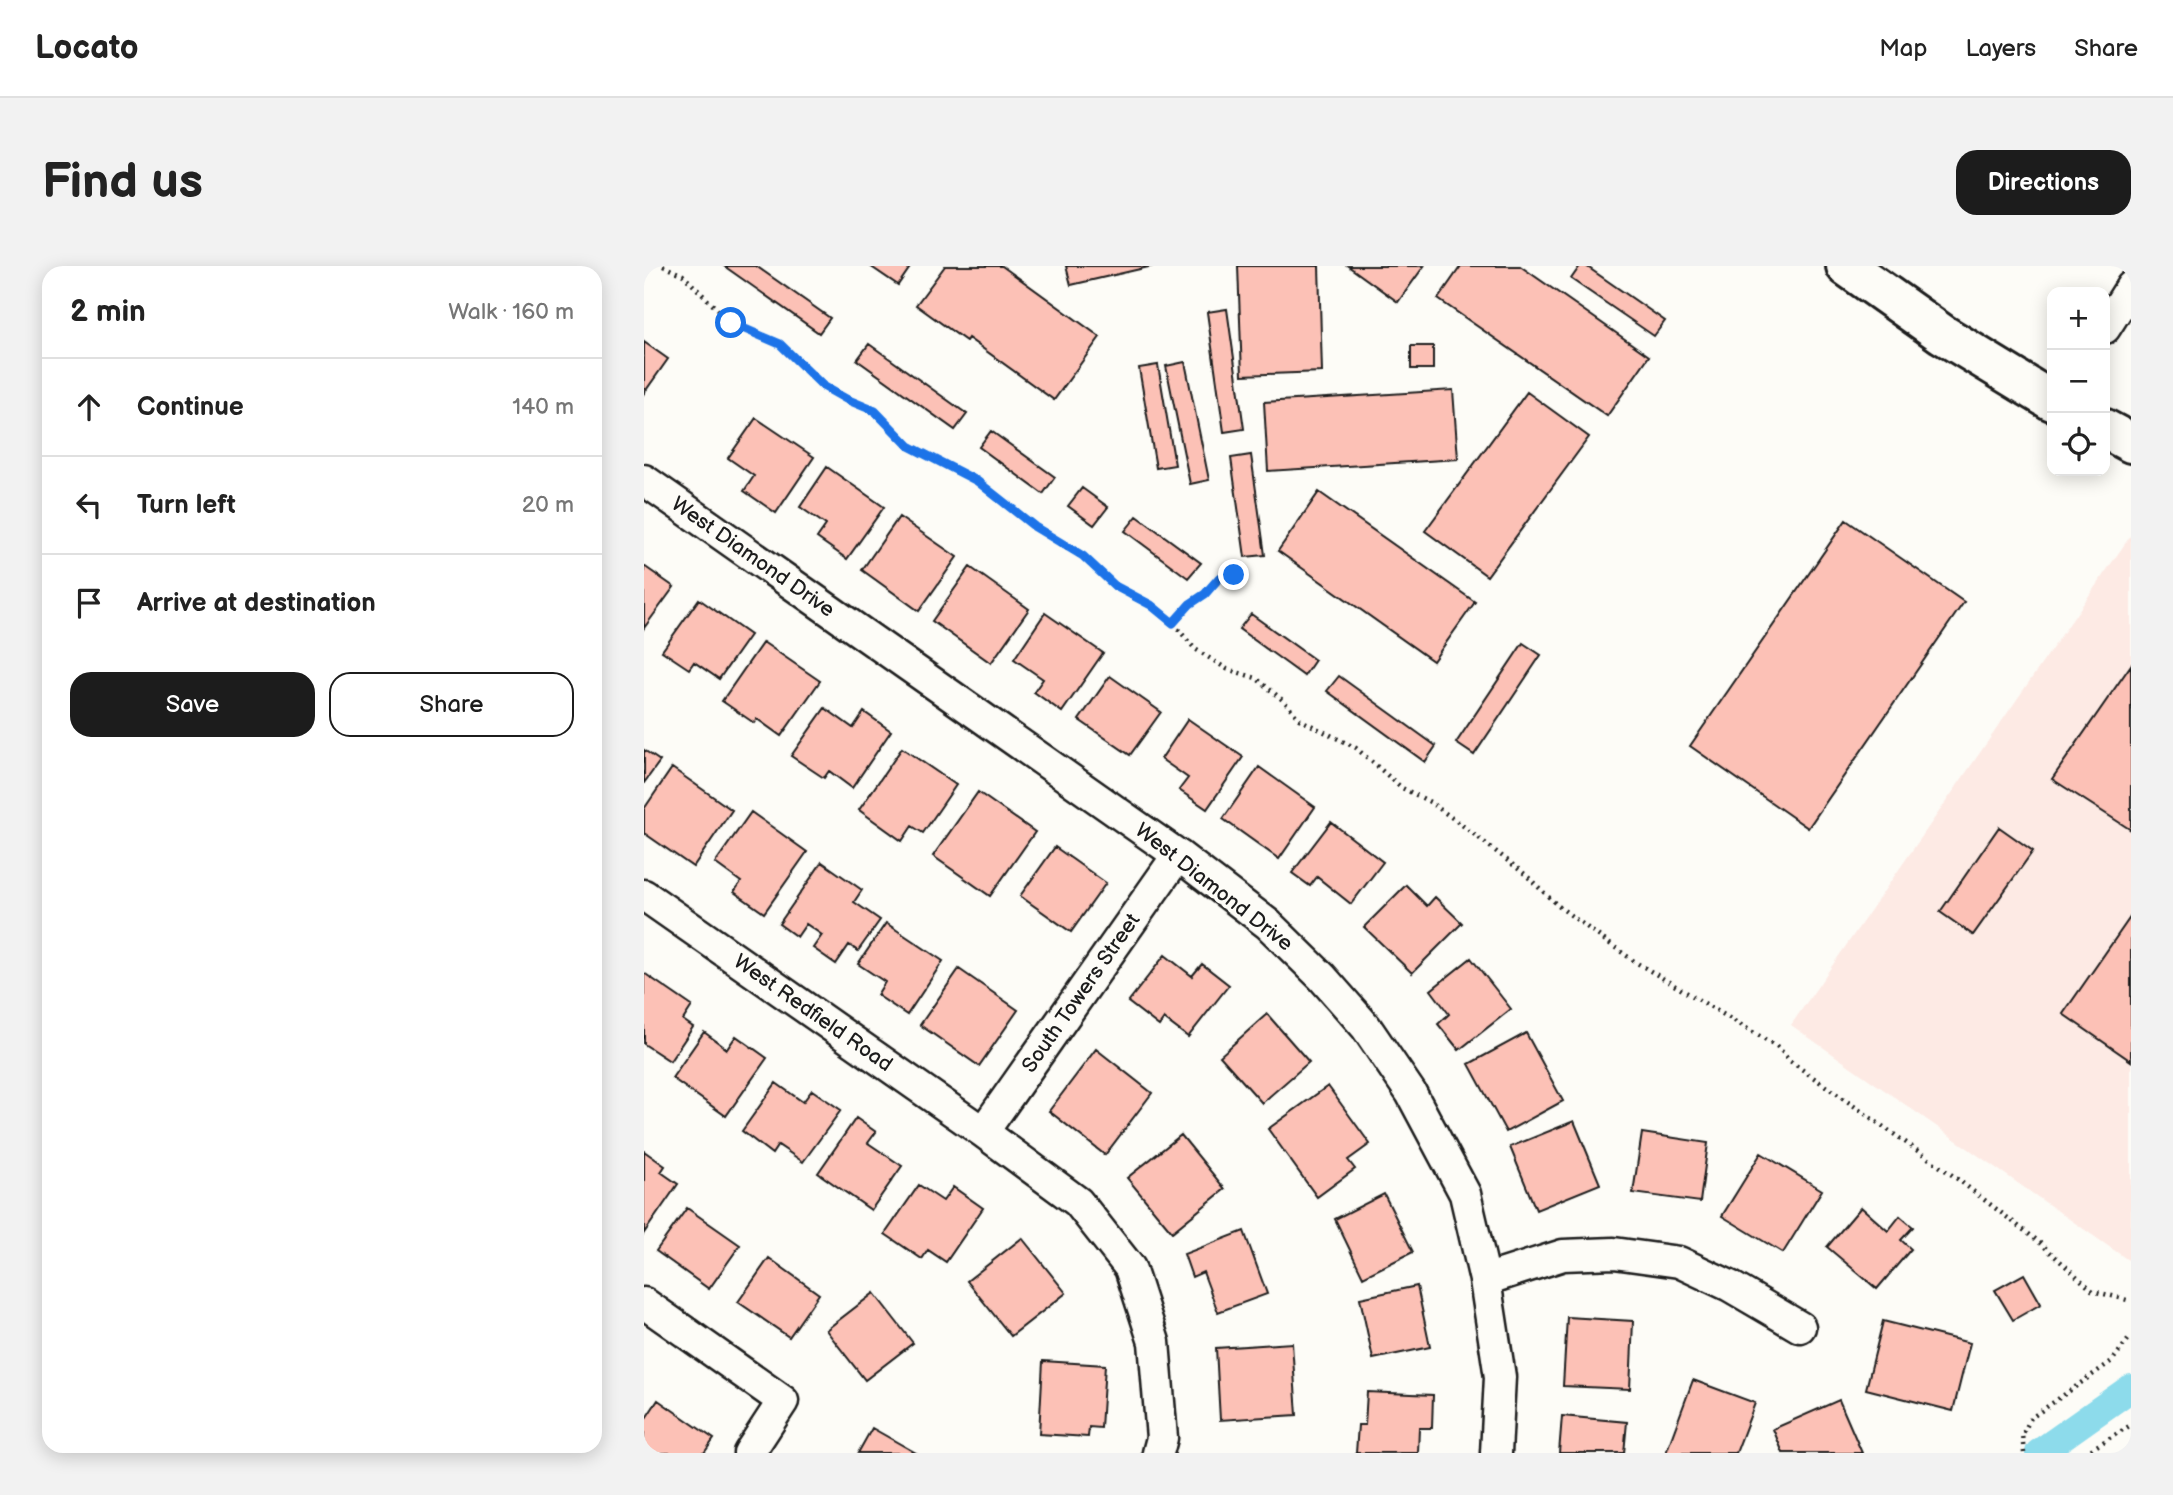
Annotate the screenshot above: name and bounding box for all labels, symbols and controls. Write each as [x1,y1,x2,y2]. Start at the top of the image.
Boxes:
text: Locato [35,28,139,68]
text: Map [1879,34,1927,63]
text: Layers [1965,34,2036,63]
text: Share [2074,34,2138,63]
button: Directions [1956,150,2131,215]
text: Find us [42,153,203,212]
map controls [2047,287,2110,476]
button: + [2047,287,2110,350]
text: 2 min [70,294,146,330]
text: Walk · 160 m [448,298,574,326]
route start [715,307,746,338]
button: − [2047,350,2110,413]
icon: ahead [70,388,108,426]
text: Continue [137,392,244,423]
text: 140 m [512,393,574,421]
button: locate [2047,413,2110,476]
icon: left [70,486,108,524]
text: Turn left [137,490,236,521]
text: 20 m [522,491,574,519]
street label: West Diamond Drive [667,491,839,623]
route end [1218,559,1249,590]
icon: arrive [70,584,108,622]
text: Arrive at destination [137,588,376,619]
button: Save [70,672,315,737]
button: Share [329,672,574,737]
street label: West Diamond Drive [1130,818,1298,956]
street label: South Towers Street [1017,908,1146,1077]
street label: West Redfield Road [729,949,897,1077]

